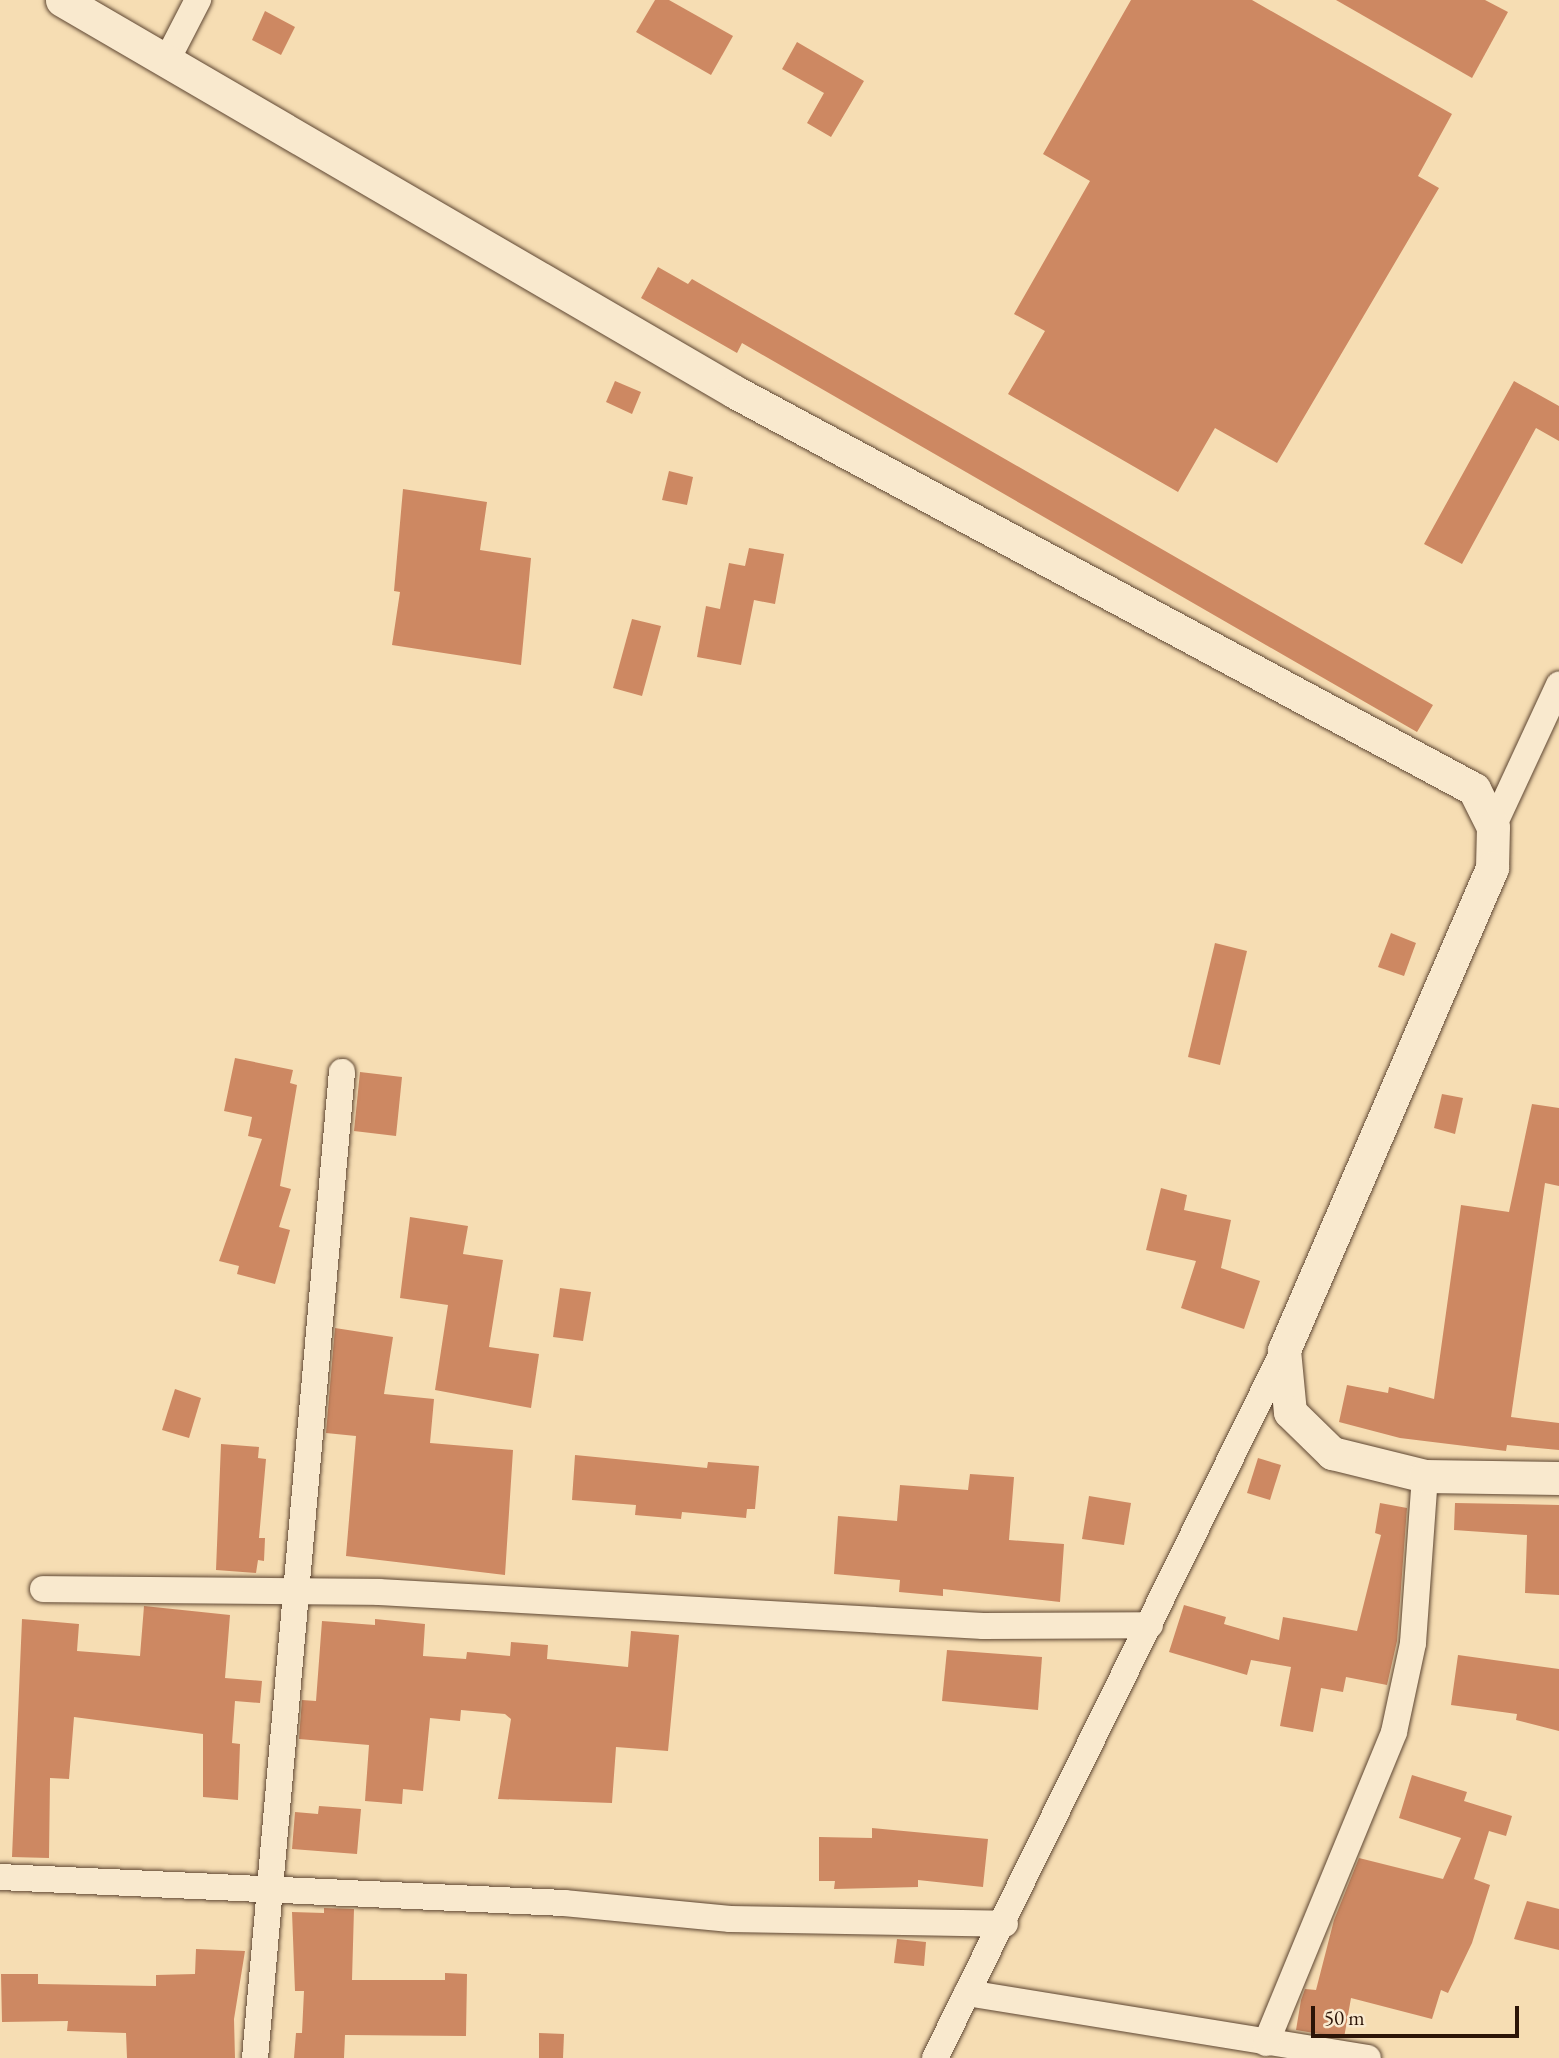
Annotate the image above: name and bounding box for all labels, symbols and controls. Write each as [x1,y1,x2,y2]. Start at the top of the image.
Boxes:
scale bar [1314,1992,1522,2036]
text: 50 m [1324,2004,1365,2031]

